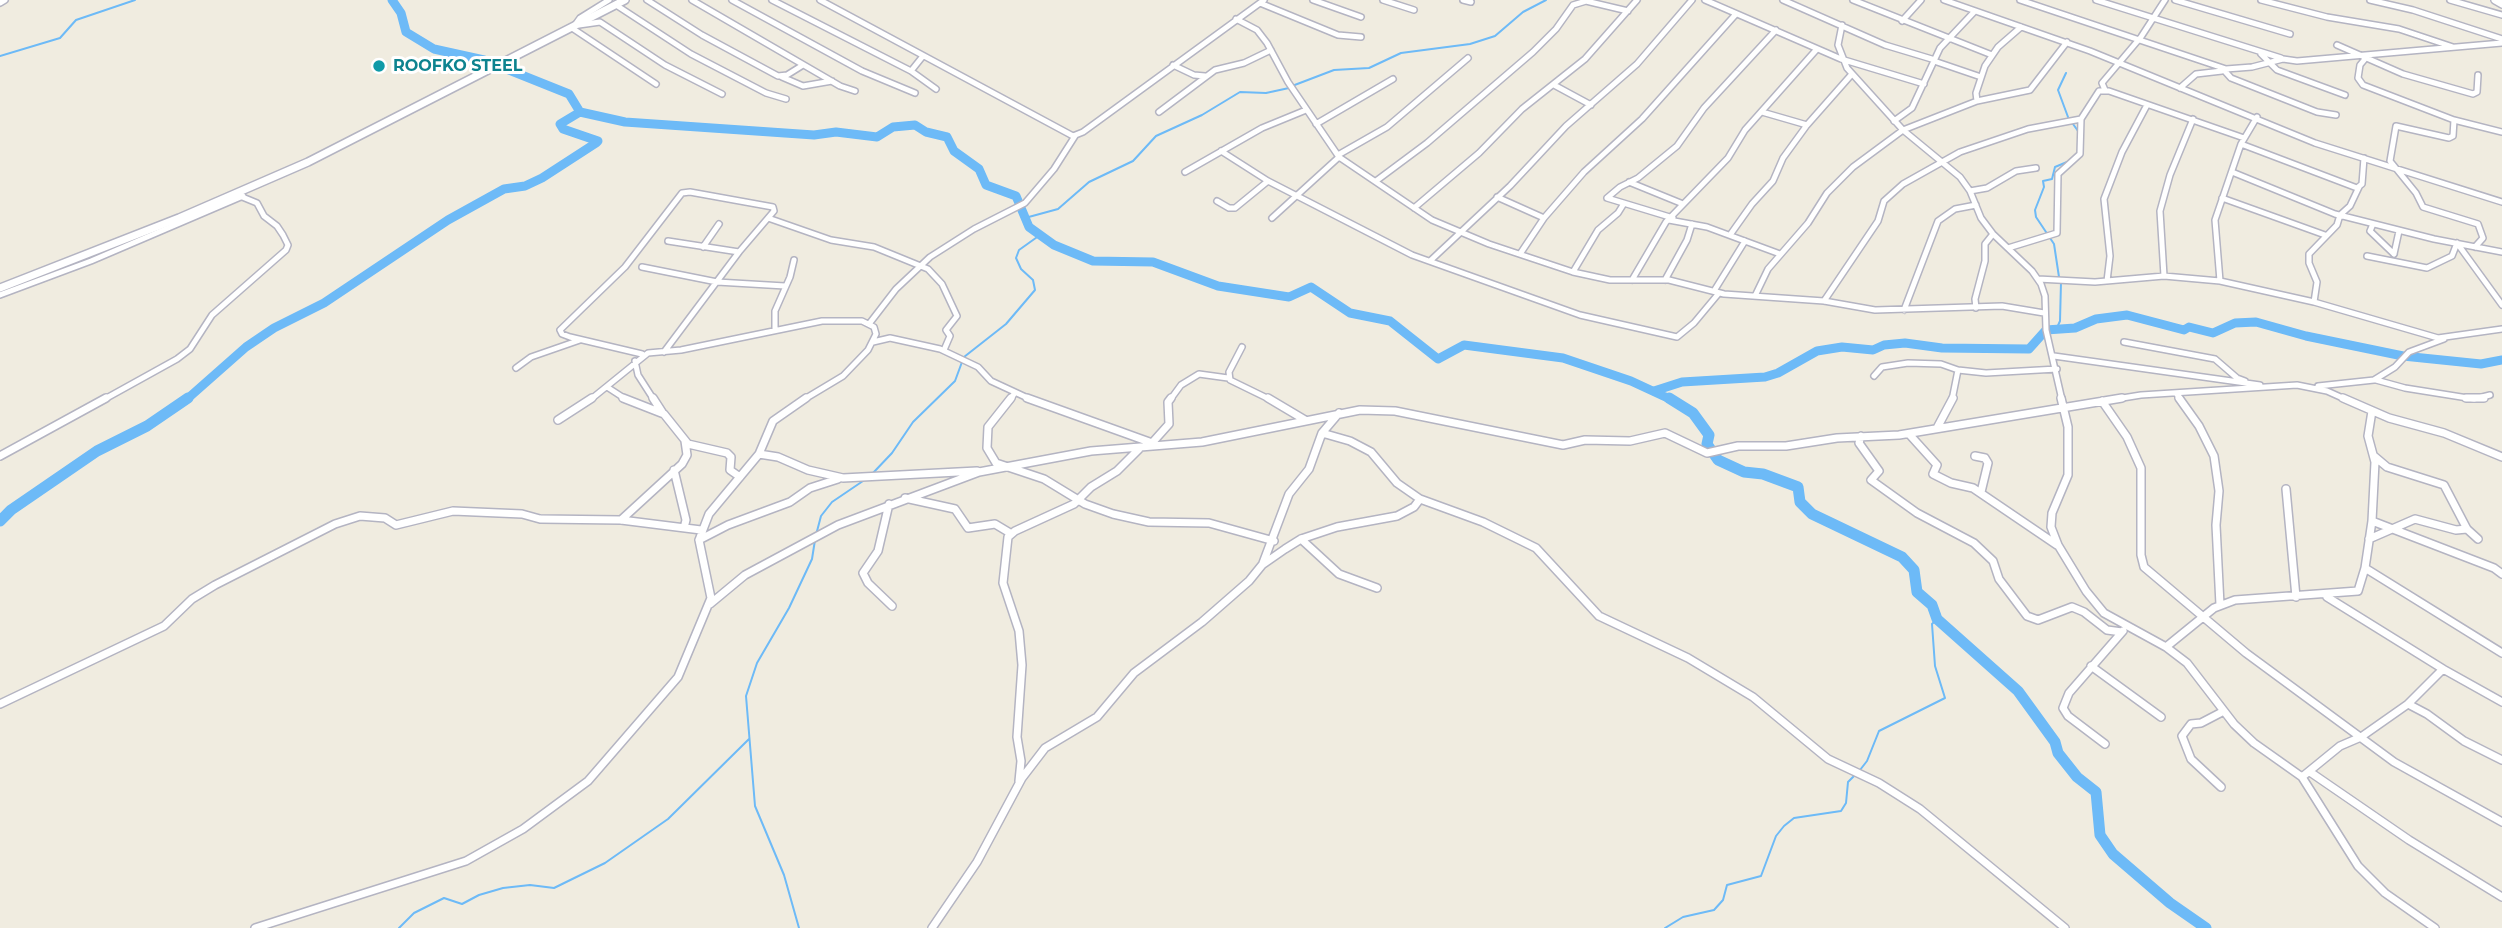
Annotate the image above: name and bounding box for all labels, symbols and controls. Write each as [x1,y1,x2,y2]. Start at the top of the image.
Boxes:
place label: ROOFKO STEEL [393,56,522,76]
marker: ROOFKO STEEL [371,58,387,74]

